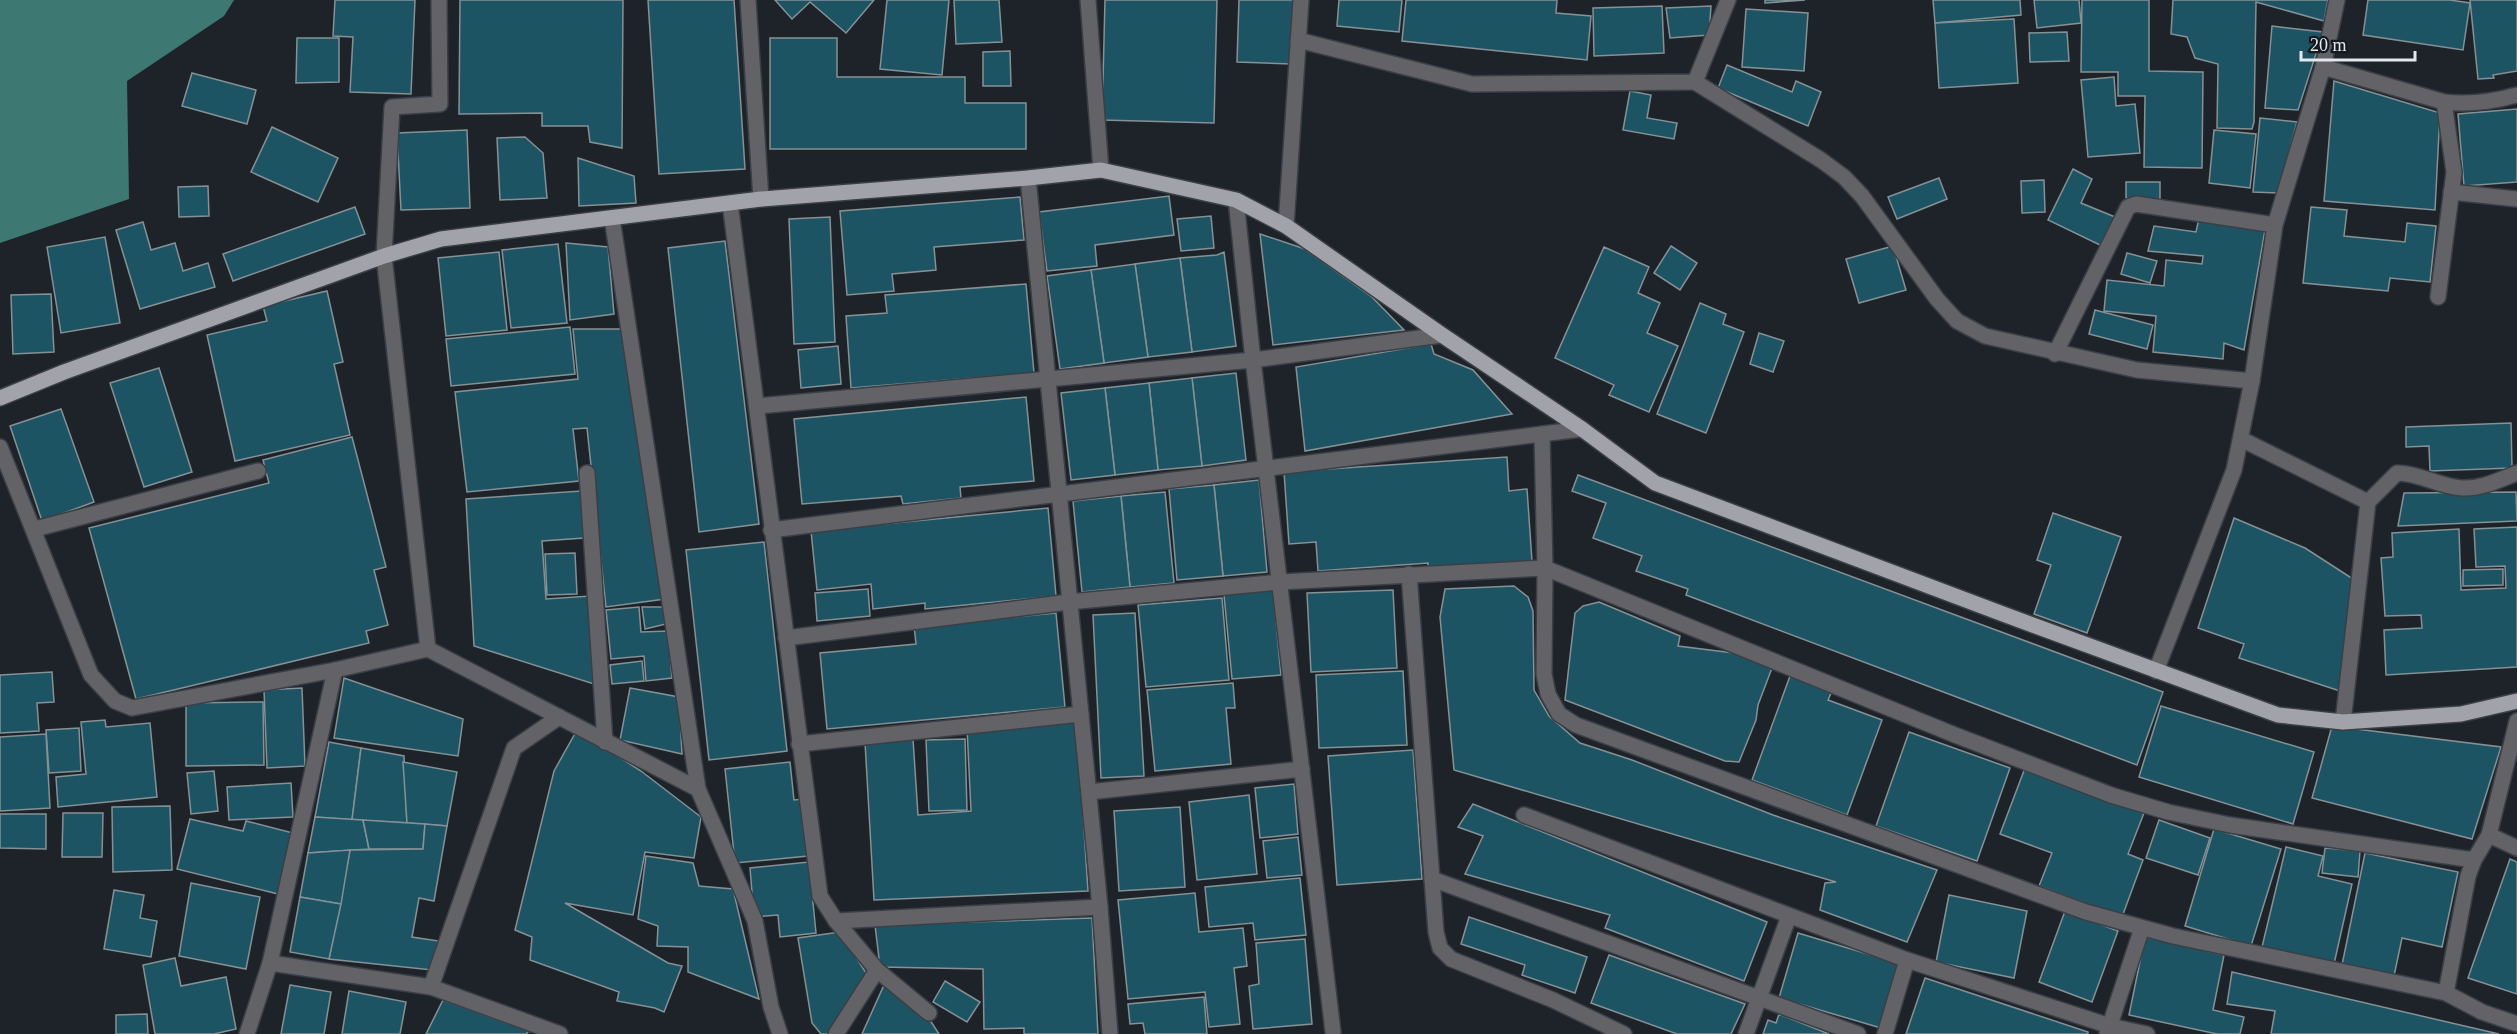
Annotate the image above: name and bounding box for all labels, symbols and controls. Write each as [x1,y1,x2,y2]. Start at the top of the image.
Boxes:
scale bar [2301,24,2415,62]
text: 20 m [2310,35,2347,55]

